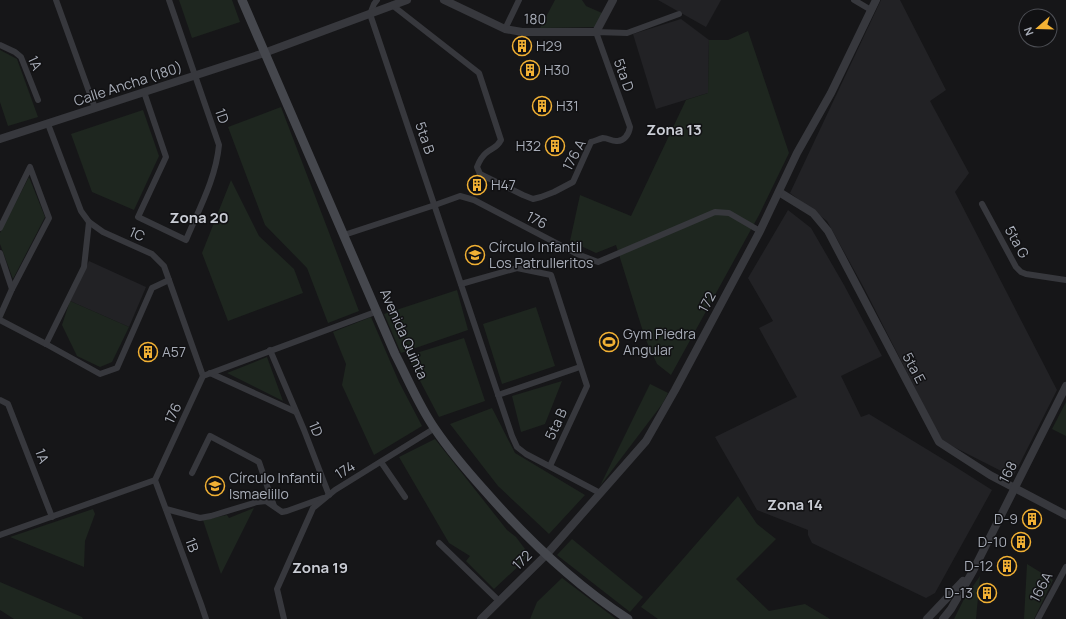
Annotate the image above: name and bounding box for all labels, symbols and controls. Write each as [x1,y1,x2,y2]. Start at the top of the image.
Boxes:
north arrow [1018,8,1058,48]
street label: 180 [524,9,546,28]
text: N [1020,25,1037,38]
building icon: H29 [511,35,533,57]
place label: H29 [536,36,562,55]
street label: 1A [24,52,47,73]
street label: 5ta D [610,56,639,94]
street label: Calle Ancha (180) [71,57,185,110]
building icon: H30 [519,59,541,81]
place label: H30 [544,60,570,79]
building icon: H31 [531,95,553,117]
place label: H31 [556,96,579,115]
street label: 1D [211,106,234,126]
street label: 5ta B [411,119,440,157]
district label: Zona 13 [646,119,702,140]
building icon: H32 [544,135,566,157]
place label: H32 [516,136,541,155]
street label: 176 A [557,136,590,174]
building icon: H47 [466,174,488,196]
place label: H47 [491,175,516,194]
street label: 176 [523,206,551,233]
district label: Zona 20 [169,207,229,228]
street label: 1C [126,222,148,245]
street label: 5ta G [1001,222,1034,261]
place label: Círculo Infantil Los Patrulleritos [489,237,593,272]
school or university icon: Círculo Infantil Los Patrulleritos [464,244,486,266]
street label: Avenida Quinta [376,286,433,382]
street label: 172 [693,288,720,315]
place label: Gym Piedra Angular [623,324,696,359]
sports icon: Gym Piedra Angular [598,331,620,353]
building icon: A57 [137,341,159,363]
place label: A57 [162,342,186,361]
street label: 5ta E [898,349,930,386]
street label: 176 [159,399,186,426]
street label: 5ta B [540,405,571,443]
street label: 1D [305,418,328,439]
street label: 1A [31,446,54,466]
street label: 174 [331,456,358,483]
street label: 168 [994,457,1021,486]
place label: Círculo Infantil Ismaelillo [229,468,322,503]
school or university icon: Círculo Infantil Ismaelillo [204,475,226,497]
district label: Zona 14 [767,494,823,515]
building icon: D-9 [1021,508,1043,530]
place label: D-9 [994,509,1018,528]
building icon: D-10 [1010,531,1032,553]
place label: D-10 [978,532,1007,551]
street label: 1B [181,535,204,555]
street label: 172 [508,546,536,574]
building icon: D-12 [996,555,1018,577]
place label: D-12 [964,556,993,575]
district label: Zona 19 [292,557,348,578]
street label: 166A [1025,568,1056,605]
building icon: D-13 [976,582,998,604]
place label: D-13 [945,583,973,602]

